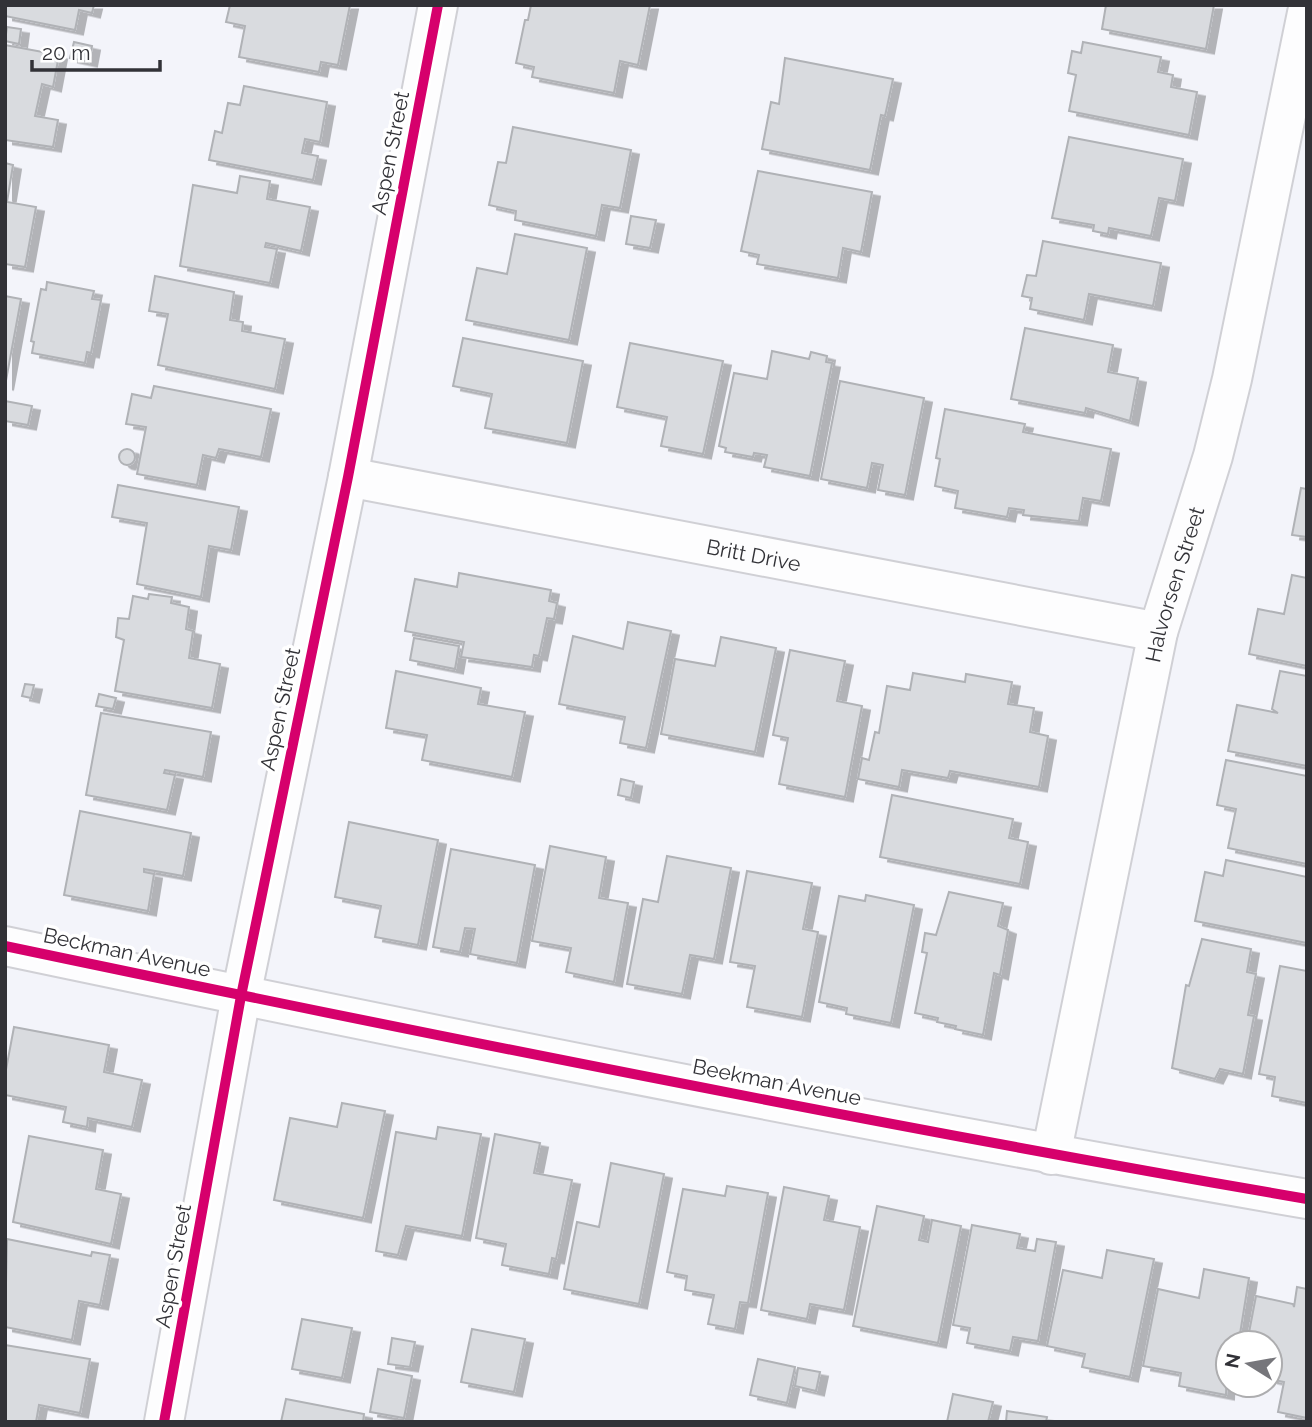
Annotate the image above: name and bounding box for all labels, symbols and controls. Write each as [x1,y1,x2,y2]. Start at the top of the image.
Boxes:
scale bar [32,28,159,72]
text: 20 m [42,40,90,65]
street label: Aspen Street [366,89,414,217]
street label: Halvorsen Street [1140,503,1209,664]
street label: Britt Drive [704,533,803,576]
street label: Aspen Street [255,645,305,773]
street label: Beckman Avenue [41,922,213,982]
street label: Beekman Avenue [691,1053,863,1111]
street label: Aspen Street [150,1202,196,1330]
north arrow [1214,1329,1284,1399]
text: N [1220,1352,1244,1370]

